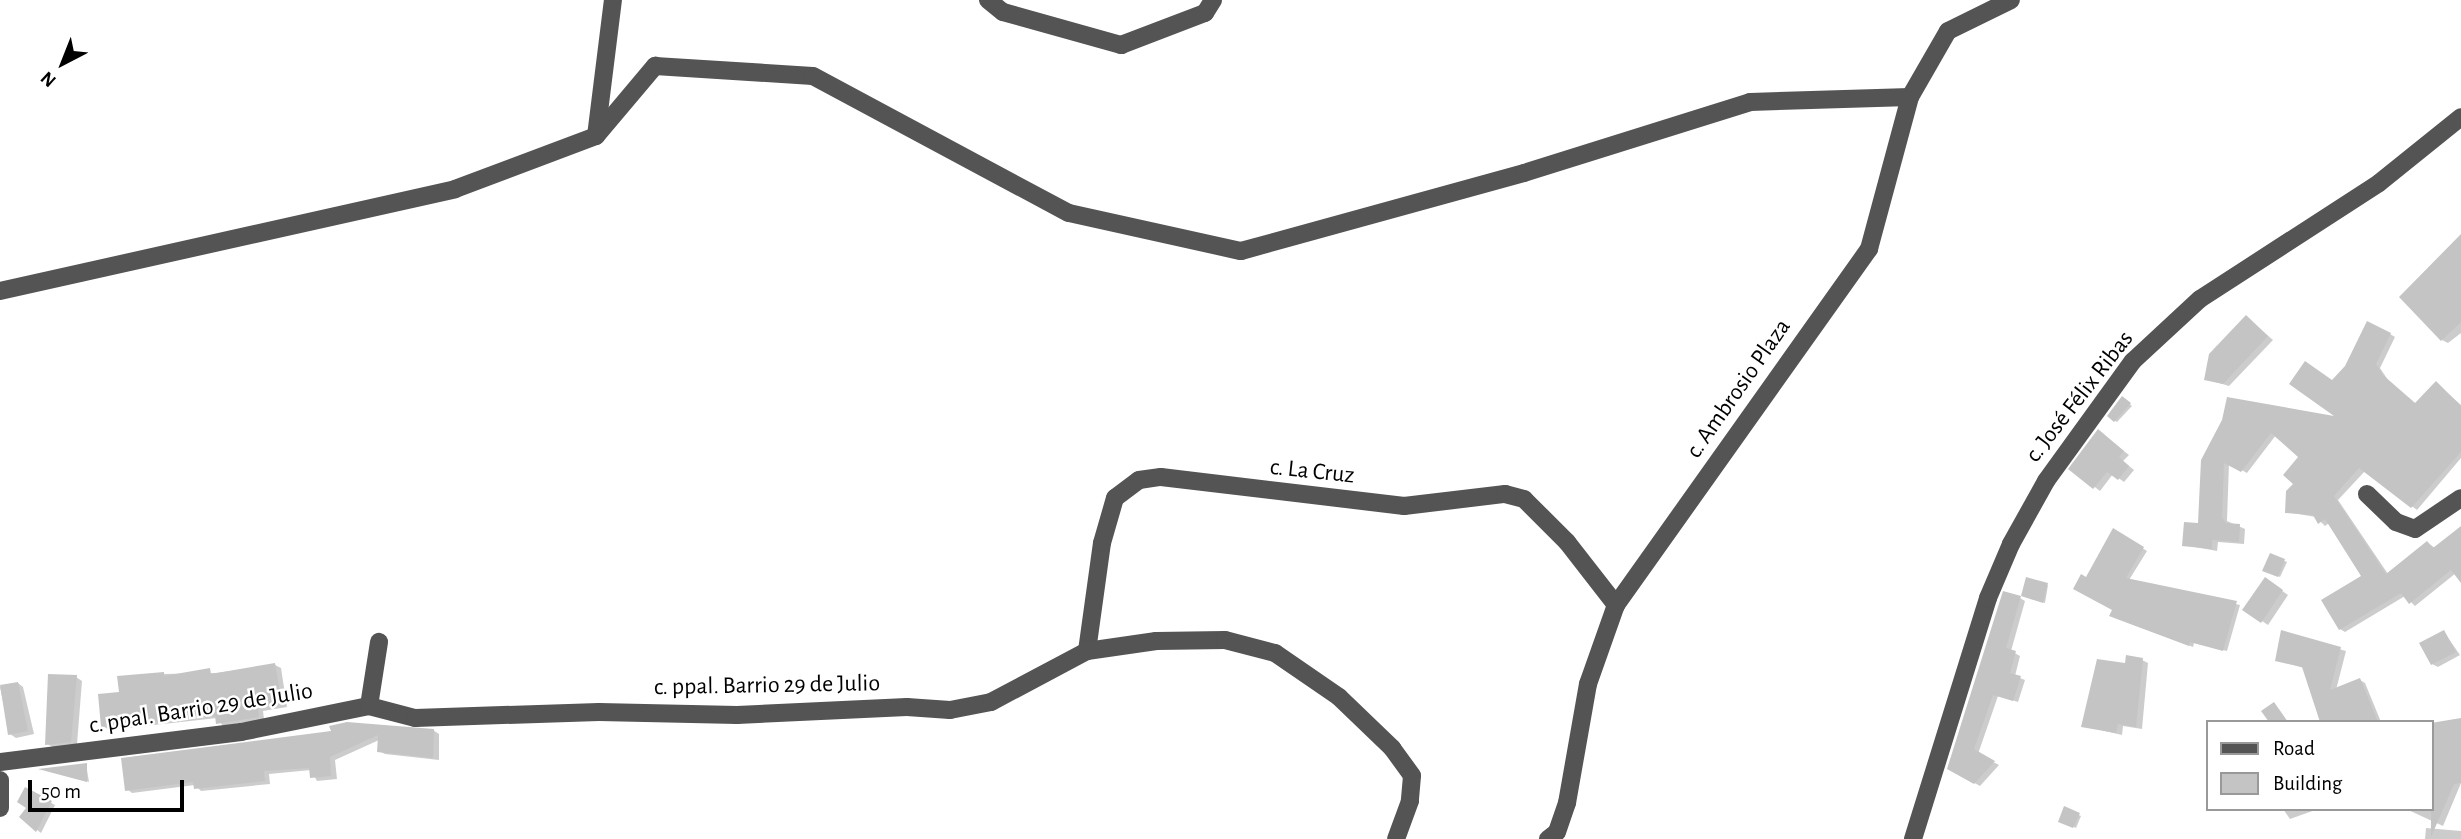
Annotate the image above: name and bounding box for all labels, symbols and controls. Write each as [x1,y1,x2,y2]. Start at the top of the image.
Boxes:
north arrow [28,28,98,98]
text: N [37,67,60,90]
street label: c. Ambrosio Plaza [1680,314,1798,464]
street label: c. José Félix Ribas [2020,326,2140,468]
street label: c. La Cruz [1268,453,1356,491]
street label: c. ppal. Barrio 29 de Julio [654,670,880,702]
street label: c. ppal. Barrio 29 de Julio [87,677,315,741]
legend [2206,720,2433,811]
text: Road [2273,738,2315,759]
scale bar [32,766,187,810]
text: Building [2273,773,2342,794]
text: 50 m [41,781,81,802]

